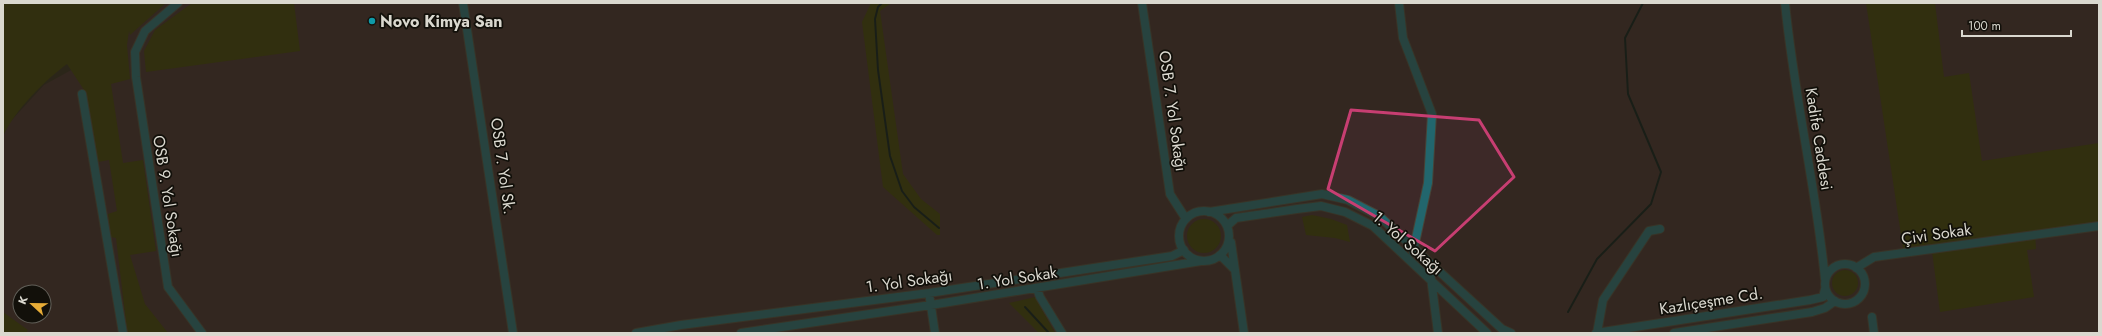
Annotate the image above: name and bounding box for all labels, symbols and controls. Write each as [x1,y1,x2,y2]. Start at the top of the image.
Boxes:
place label: Novo Kimya San [380,10,503,33]
scale bar [1962,12,2071,38]
marker: Novo Kimya San [367,16,377,26]
text: 100 m [1968,17,2001,35]
street label: OSB 7. Yol Sokağı [1153,49,1193,173]
street label: Kadife Caddesi [1800,86,1838,192]
street label: OSB 7. Yol Sk. [485,116,521,216]
street label: OSB 9. Yol Sokağı [147,133,189,259]
street label: 1. Yol Sokağı [1368,206,1448,280]
street label: Çivi Sokak [1900,218,1973,250]
street label: 1. Yol Sokak [975,260,1060,296]
street label: 1. Yol Sokağı [864,264,954,298]
street label: Kazlıçeşme Cd. [1658,281,1764,321]
north arrow [12,284,52,324]
text: K [14,293,32,307]

